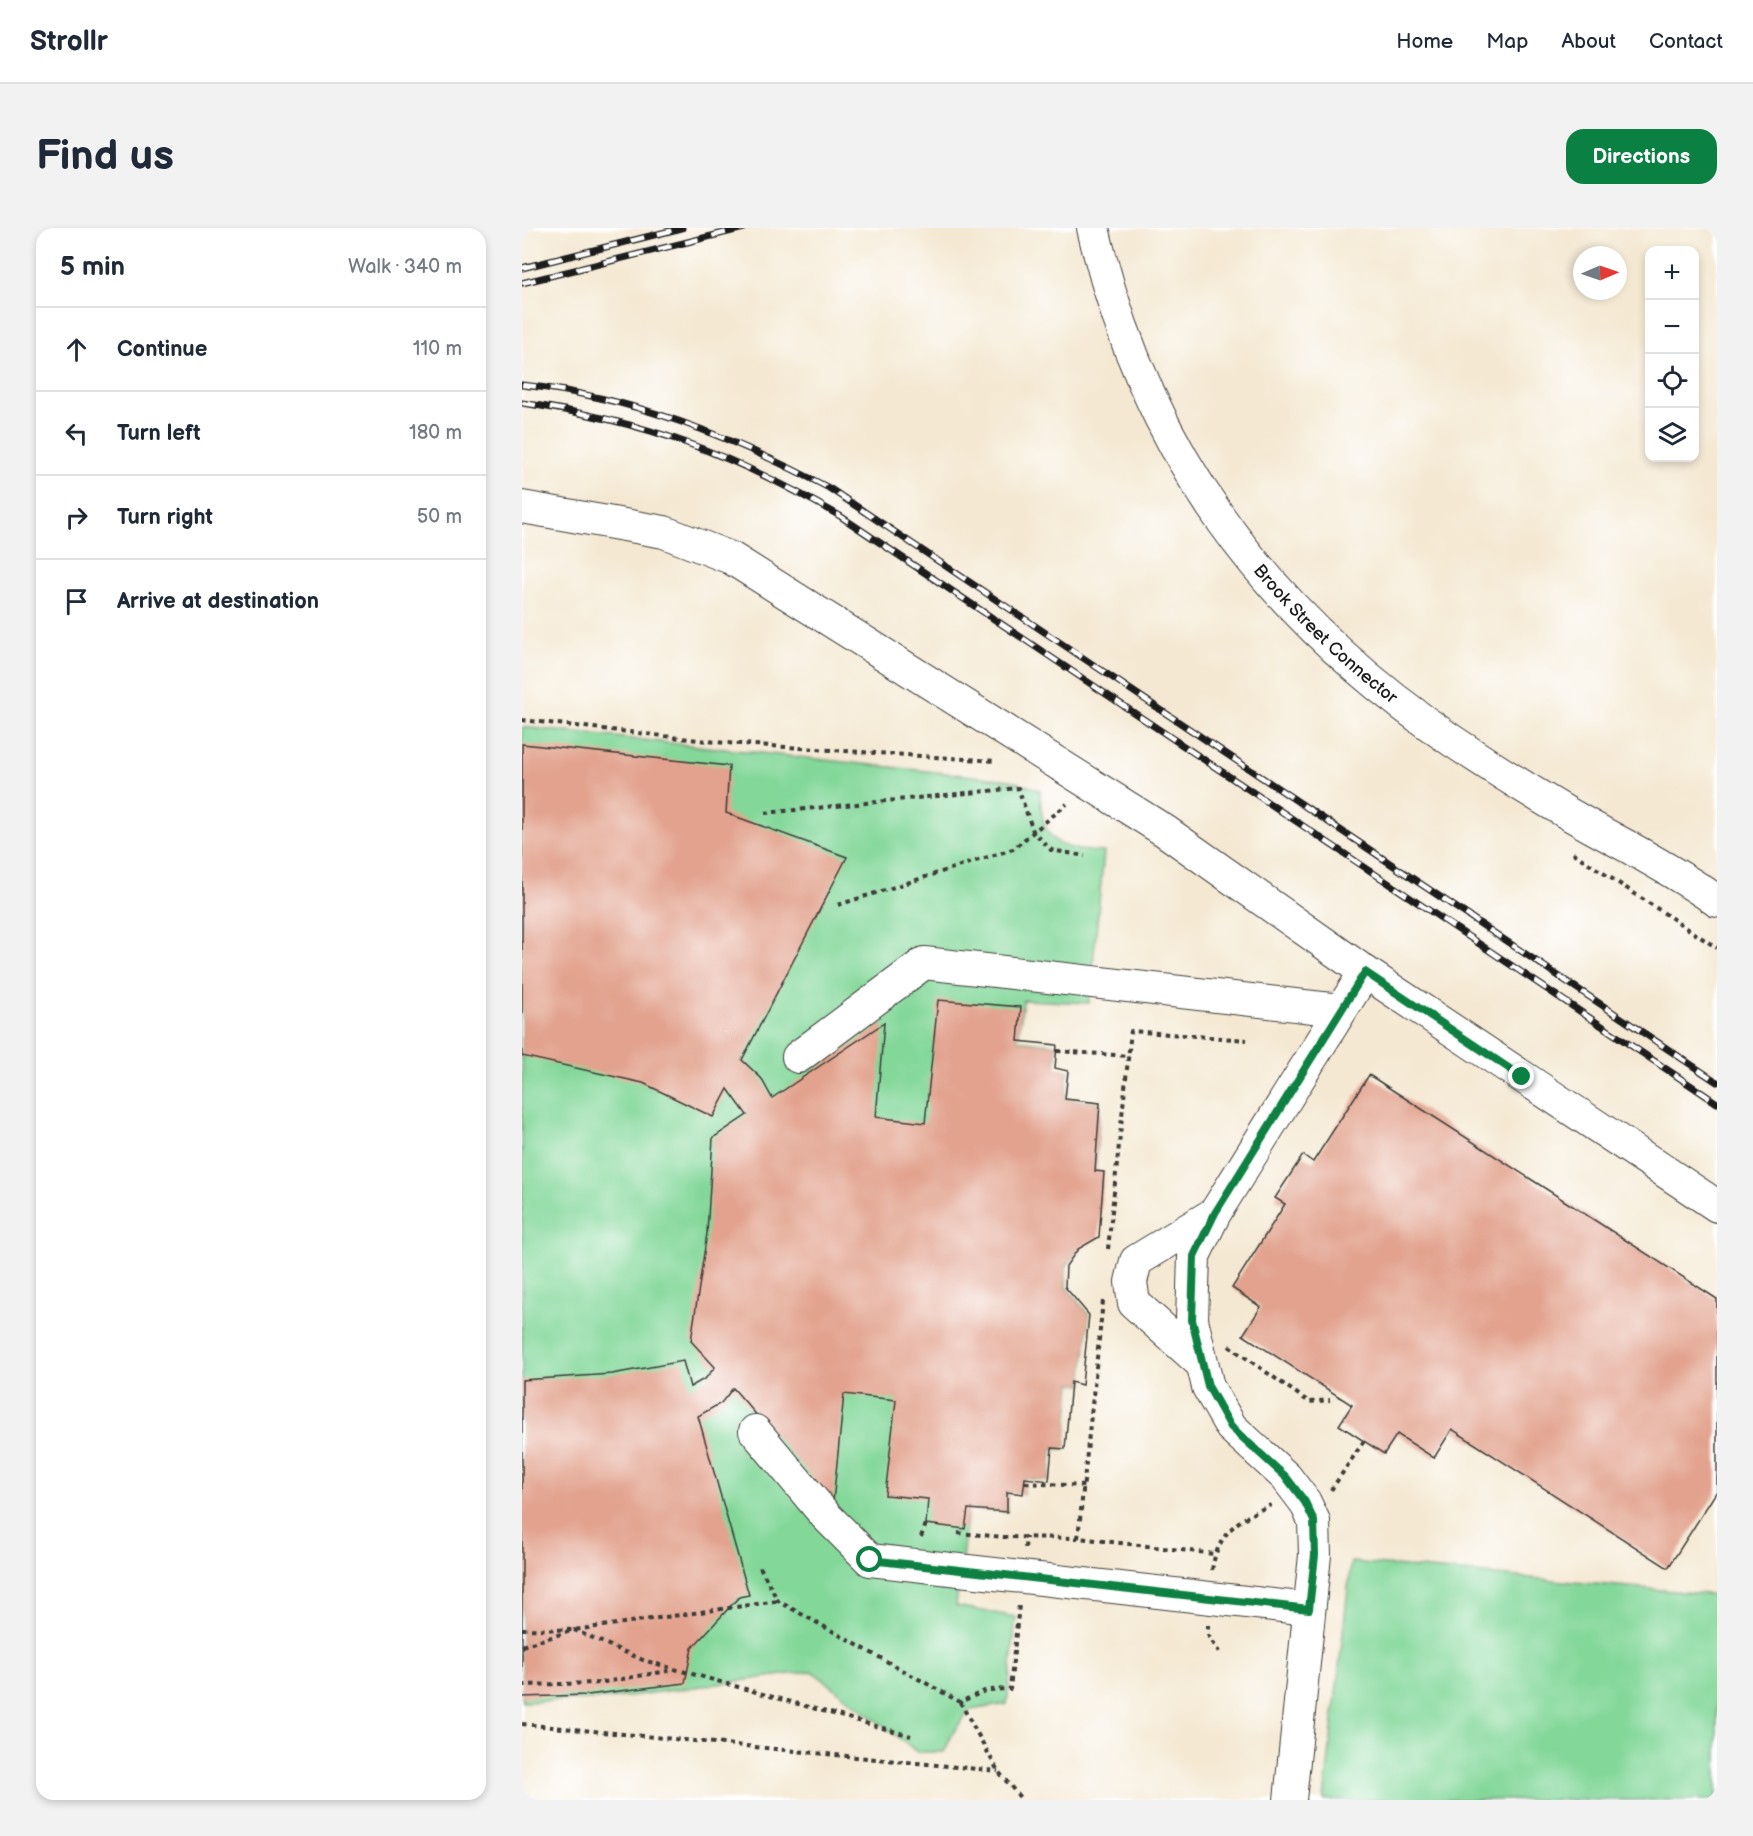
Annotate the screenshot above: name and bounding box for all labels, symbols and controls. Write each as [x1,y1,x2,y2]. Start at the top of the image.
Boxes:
text: Strollr [30,25,108,58]
text: Home [1396,29,1453,54]
text: Map [1486,29,1528,54]
text: About [1561,29,1616,54]
text: Contact [1649,29,1723,54]
button: Directions [1566,129,1717,184]
text: Find us [36,131,174,182]
north arrow [1573,246,1627,300]
map controls [1645,246,1699,462]
button: + [1645,246,1699,300]
text: 5 min [60,252,125,283]
text: Walk · 340 m [348,255,462,279]
button: − [1645,300,1699,354]
icon: ahead [60,333,93,366]
text: Continue [117,336,207,363]
text: 110 m [413,337,462,361]
button: locate [1645,354,1699,408]
button: layers [1645,408,1699,462]
icon: left [60,417,93,450]
text: Turn left [117,420,201,447]
text: 180 m [409,421,462,445]
icon: right [60,501,93,534]
text: Turn right [117,504,213,531]
text: 50 m [417,505,462,529]
street label: Brook Street Connector [1249,560,1402,709]
icon: arrive [60,585,93,618]
text: Arrive at destination [117,588,319,615]
route end [1508,1063,1534,1089]
route start [856,1546,882,1572]

